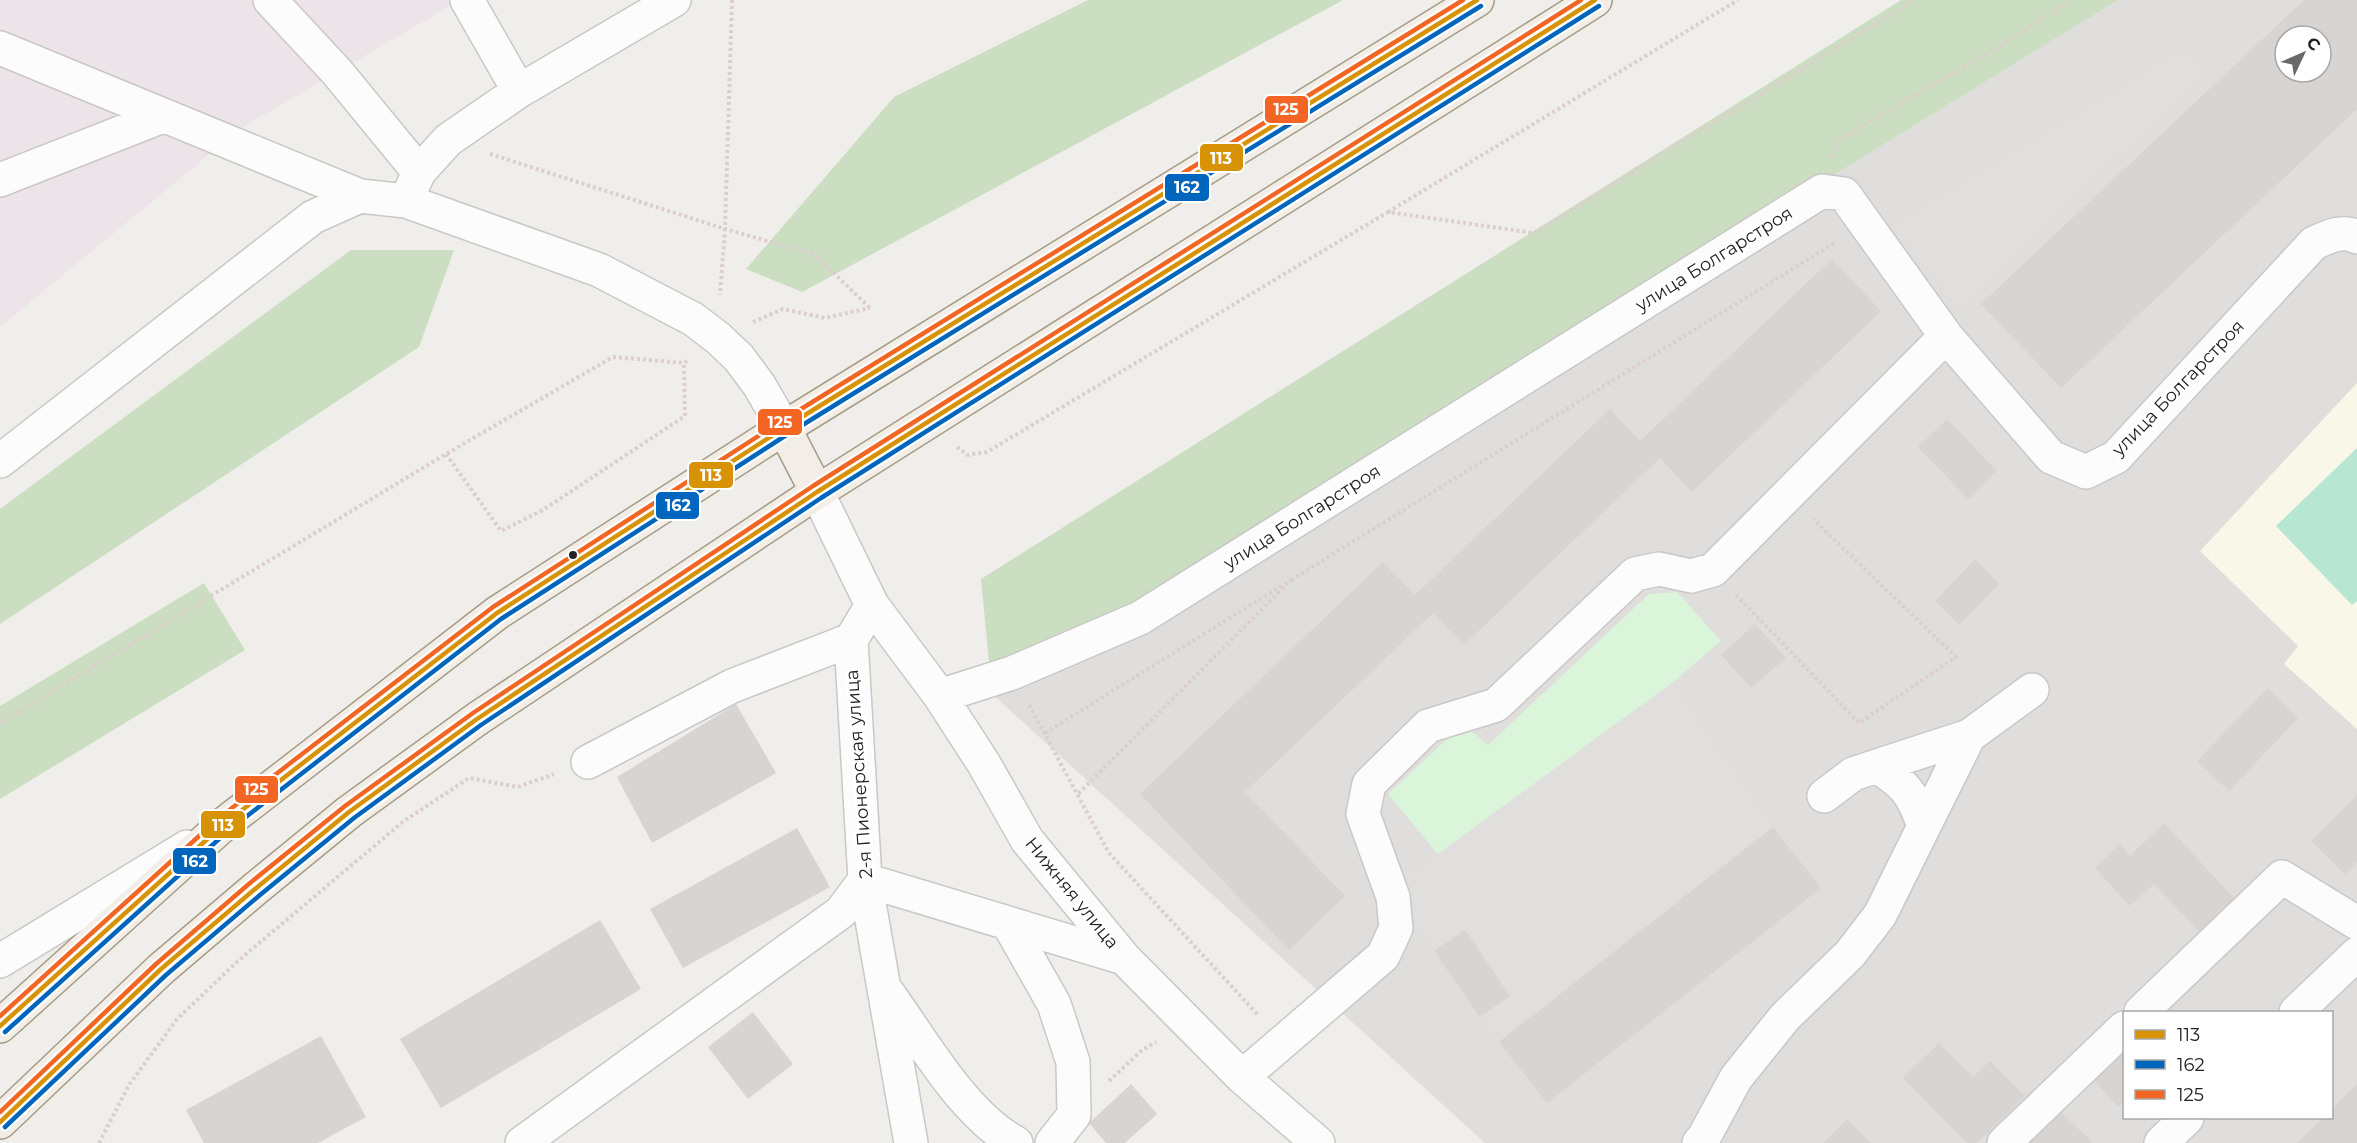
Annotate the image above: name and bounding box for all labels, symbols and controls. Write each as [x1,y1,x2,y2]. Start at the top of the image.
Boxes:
north arrow [2273,24,2333,84]
text: С [2303,33,2325,55]
line badge: 125 [1264,95,1309,124]
text: 125 [1273,100,1299,119]
line badge: 113 [1199,143,1244,172]
text: 113 [1210,149,1232,168]
line badge: 162 [1164,173,1210,202]
text: 162 [1174,178,1200,197]
street label: улица Болгарстроя [1631,202,1797,317]
street label: улица Болгарстроя [2107,315,2249,461]
line badge: 125 [757,408,803,436]
text: 125 [767,413,793,432]
street label: улица Болгарстроя [1219,460,1385,575]
line badge: 113 [688,461,734,489]
text: 113 [700,466,722,485]
line badge: 162 [655,491,700,520]
text: 162 [665,496,691,515]
unlabelled marker [567,549,579,561]
street label: 2-я Пионерская улица [841,669,877,879]
line badge: 125 [234,775,279,804]
text: 125 [243,780,269,799]
line badge: 113 [200,810,246,839]
text: 113 [212,816,234,835]
street label: Нижняя улица [1020,833,1124,953]
line badge: 162 [172,847,217,875]
text: 162 [182,852,208,871]
legend [2123,1011,2333,1119]
text: 113 [2177,1024,2200,1046]
text: 162 [2177,1054,2205,1076]
text: 125 [2177,1084,2204,1106]

